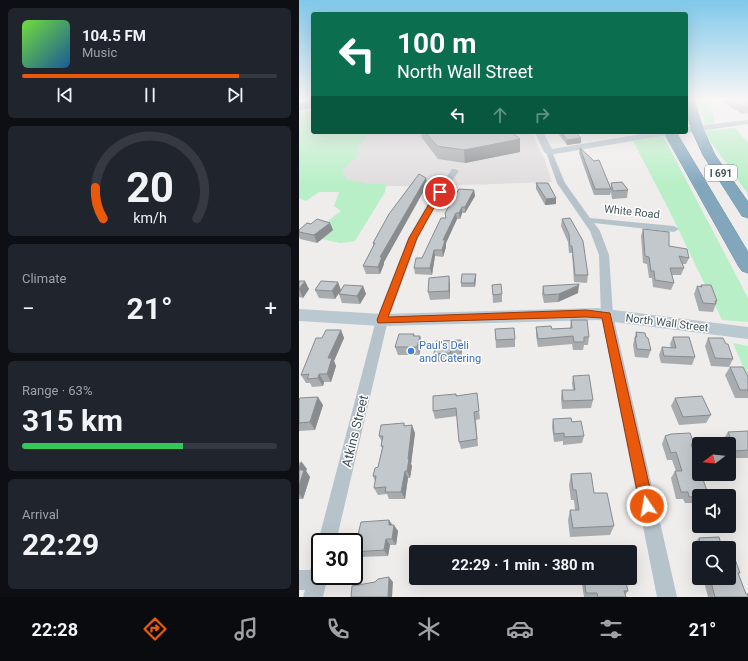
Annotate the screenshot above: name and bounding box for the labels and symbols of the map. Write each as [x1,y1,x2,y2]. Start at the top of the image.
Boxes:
road number: I 691 [705,165,737,181]
pin [423,175,457,209]
street label: White Road [604,203,660,221]
street label: North Wall Street [625,311,709,335]
place label: Paul's Deli and Catering [419,339,481,365]
marker: Paul's Deli and Catering [406,346,416,356]
street label: Atkins Street [339,393,371,469]
north arrow [692,437,736,481]
position arrow [626,485,668,527]
speed limit sign: 30 [311,533,363,585]

